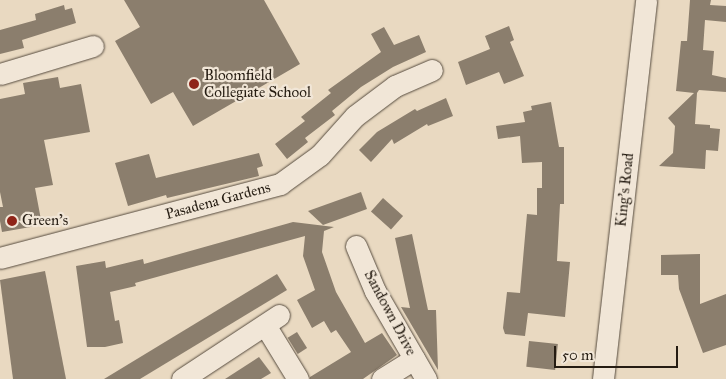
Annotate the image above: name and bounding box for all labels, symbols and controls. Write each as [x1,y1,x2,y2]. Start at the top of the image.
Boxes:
place label: Bloomfield Collegiate School [204,66,311,101]
marker: Bloomfield Collegiate School [188,78,200,90]
street label: King's Road [612,152,638,228]
street label: Pasadena Gardens [163,178,273,224]
place label: Green's [22,212,68,230]
marker: Green's [6,215,18,227]
street label: Sandown Drive [360,267,420,359]
scale bar [556,336,680,368]
text: 50 m [562,346,594,364]

